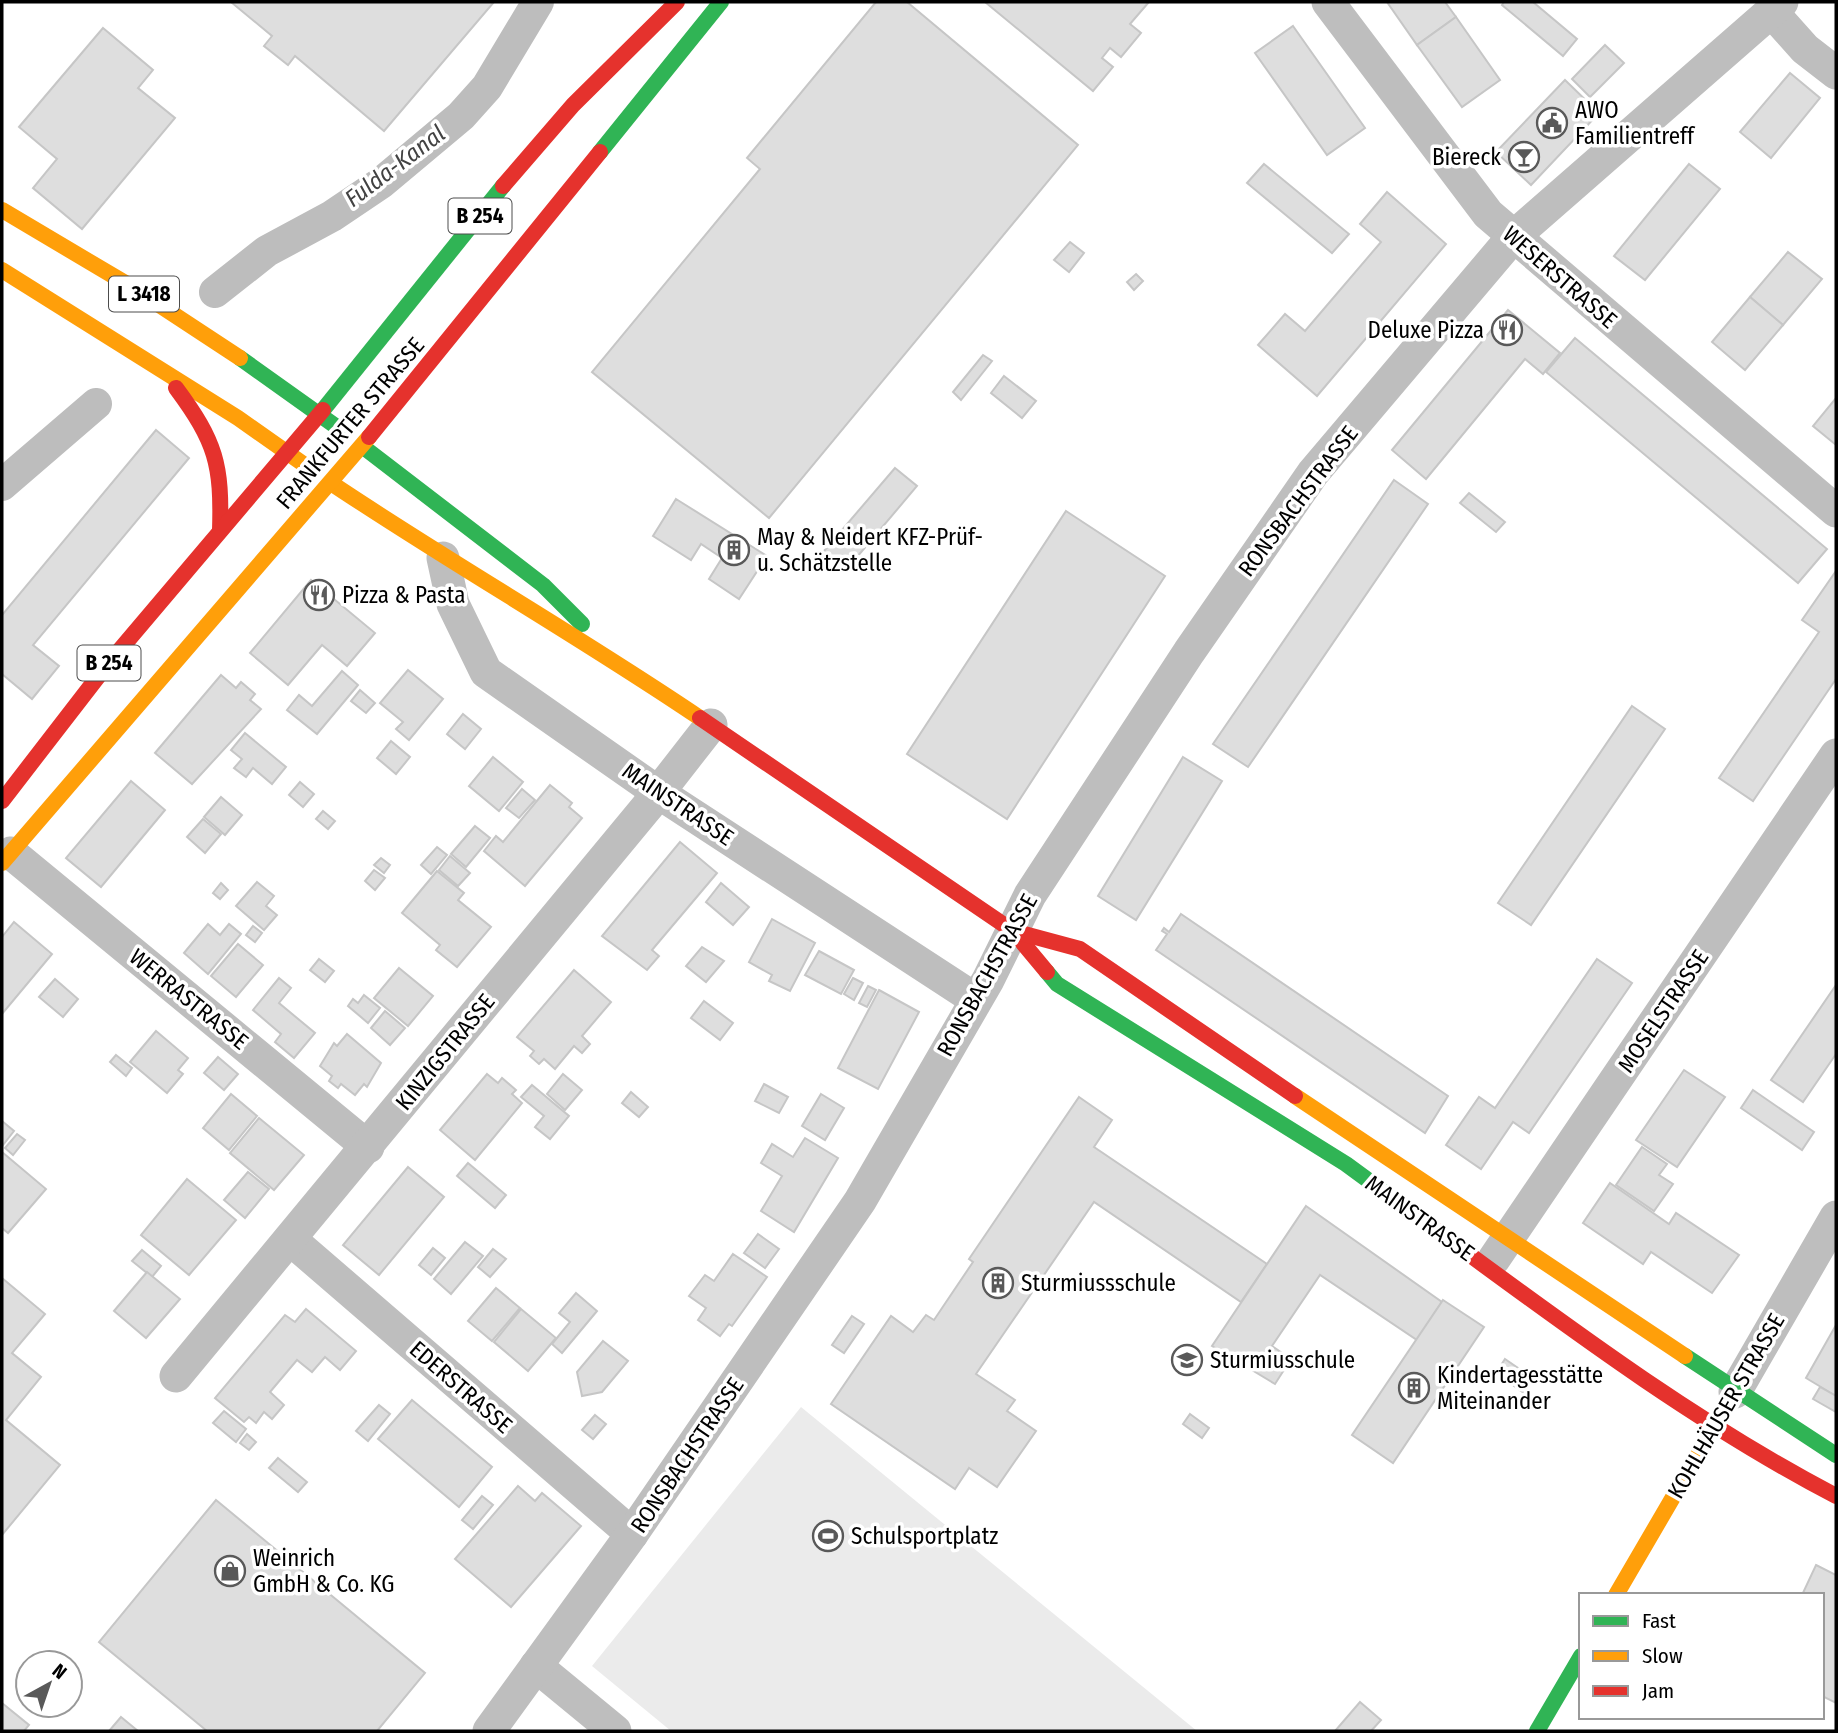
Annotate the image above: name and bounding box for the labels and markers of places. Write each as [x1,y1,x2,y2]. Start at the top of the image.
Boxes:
place label: AWO Familientreff [1575,96,1696,150]
public building icon: AWO Familientreff [1535,106,1569,140]
bar icon: Biereck [1507,140,1541,174]
place label: Biereck [1432,143,1501,171]
restaurant icon: Deluxe Pizza [1490,313,1524,347]
place label: Deluxe Pizza [1368,316,1484,344]
place label: May & Neidert KFZ-Prüf- u. Schätzstelle [757,523,983,577]
building icon: May & Neidert KFZ-Prüf- u. Schätzstelle [717,533,751,567]
restaurant icon: Pizza & Pasta [302,578,336,612]
place label: Pizza & Pasta [342,581,466,609]
building icon: Sturmiussschule [981,1266,1015,1300]
place label: Sturmiussschule [1021,1269,1176,1297]
school or university icon: Sturmiusschule [1170,1343,1204,1377]
place label: Sturmiusschule [1210,1346,1355,1374]
place label: Kindertagesstätte Miteinander [1437,1361,1603,1415]
building icon: Kindertagesstätte Miteinander [1397,1371,1431,1405]
sports icon: Schulsportplatz [811,1519,845,1553]
place label: Schulsportplatz [851,1522,998,1550]
place label: Weinrich GmbH & Co. KG [253,1544,395,1598]
shop icon: Weinrich GmbH & Co. KG [213,1554,247,1588]

